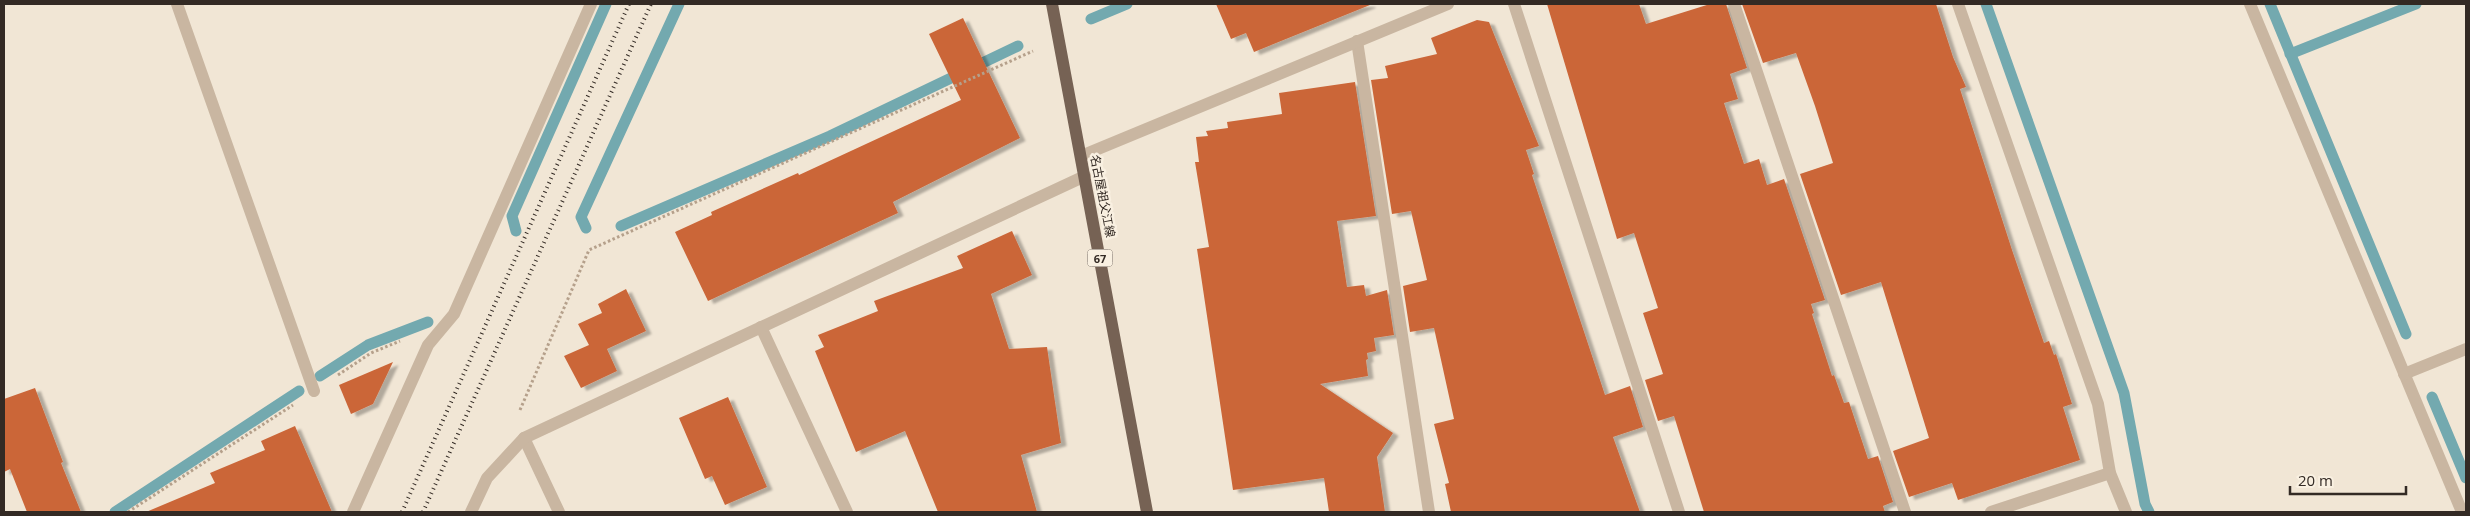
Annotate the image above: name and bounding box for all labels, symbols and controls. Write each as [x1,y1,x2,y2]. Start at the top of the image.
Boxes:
street label: 名古屋祖父江線 [1087,153,1119,239]
road number: 67 [1088,250,1112,266]
scale bar [2290,464,2406,496]
text: 20 m [2298,470,2333,490]

